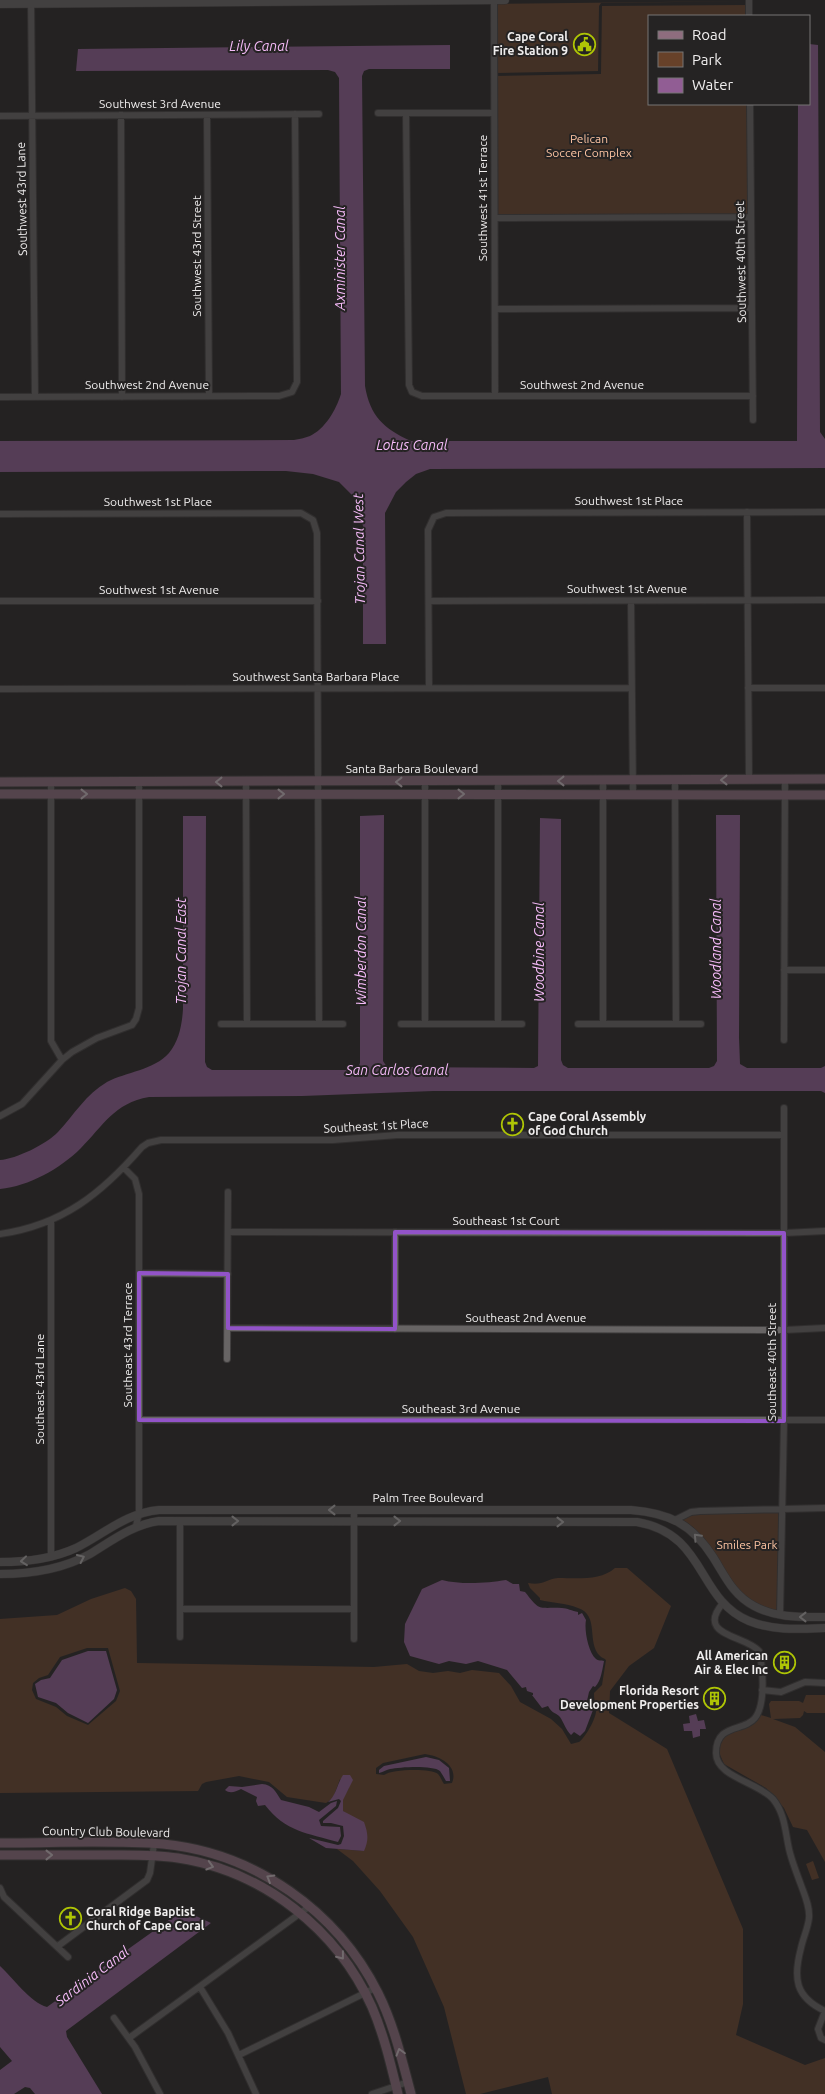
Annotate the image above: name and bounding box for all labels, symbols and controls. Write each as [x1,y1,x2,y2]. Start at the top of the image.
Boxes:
legend [648,15,810,105]
text: Road [692,26,727,43]
place label: Cape Coral Fire Station 9 [493,30,568,57]
public building icon: Cape Coral Fire Station 9 [572,32,596,56]
water label: Lily Canal [229,38,289,54]
text: Park [692,51,722,68]
text: Water [692,76,733,93]
street label: Southwest 3rd Avenue [99,97,221,110]
park label: Pelican Soccer Complex [546,132,632,159]
street label: Southwest 41st Terrace [476,135,489,261]
street label: Southwest 43rd Lane [14,142,29,256]
street label: Southwest 43rd Street [190,195,203,317]
street label: Southwest 40th Street [733,201,748,323]
water label: Axminister Canal [332,206,348,311]
street label: Southwest 2nd Avenue [85,378,209,391]
street label: Southwest 2nd Avenue [520,378,644,391]
water label: Lotus Canal [376,437,448,453]
water label: Trojan Canal West [350,493,368,605]
street label: Southwest 1st Place [575,494,683,507]
street label: Southwest 1st Place [104,495,212,508]
street label: Southwest 1st Avenue [567,582,687,595]
street label: Southwest 1st Avenue [99,583,219,596]
street label: Southwest Santa Barbara Place [233,670,399,683]
street label: Santa Barbara Boulevard [346,762,478,775]
one-way arrow [720,774,728,785]
one-way arrow [557,775,565,786]
one-way arrow [215,777,222,787]
one-way arrow [395,777,402,787]
one-way arrow [457,788,465,799]
one-way arrow [80,789,88,799]
one-way arrow [278,789,285,799]
water label: Wimberdon Canal [353,896,369,1006]
water label: Trojan Canal East [173,897,189,1004]
water label: Woodland Canal [708,899,724,999]
water label: Woodbine Canal [531,902,547,1002]
water label: San Carlos Canal [345,1062,448,1078]
place label: Cape Coral Assembly of God Church [528,1110,647,1137]
church icon: Cape Coral Assembly of God Church [500,1112,524,1136]
street label: Southeast 1st Place [323,1116,429,1135]
street label: Southeast 1st Court [452,1214,560,1227]
street label: Southeast 43rd Terrace [121,1282,134,1408]
street label: Southeast 40th Street [765,1302,778,1421]
street label: Southeast 2nd Avenue [465,1311,587,1324]
street label: Southeast 43rd Lane [33,1334,46,1444]
street label: Southeast 3rd Avenue [402,1402,520,1415]
street label: Palm Tree Boulevard [372,1491,484,1504]
one-way arrow [328,1505,336,1515]
one-way arrow [231,1516,239,1526]
one-way arrow [394,1516,401,1526]
one-way arrow [556,1517,564,1527]
one-way arrow [694,1534,703,1543]
park label: Smiles Park [716,1538,778,1551]
one-way arrow [76,1553,85,1564]
one-way arrow [20,1555,28,1566]
one-way arrow [798,1612,806,1622]
place label: All American Air & Elec Inc [694,1649,768,1676]
building icon: All American Air & Elec Inc [772,1651,796,1675]
place label: Florida Resort Development Properties [560,1684,699,1711]
building icon: Florida Resort Development Properties [703,1686,727,1710]
street label: Country Club Boulevard [42,1824,170,1839]
one-way arrow [45,1850,53,1860]
one-way arrow [206,1860,214,1870]
one-way arrow [266,1875,275,1885]
place label: Coral Ridge Baptist Church of Cape Coral [86,1905,205,1932]
church icon: Coral Ridge Baptist Church of Cape Coral [58,1907,82,1931]
water label: Sardinia Canal [51,1943,132,2010]
one-way arrow [336,1950,344,1959]
one-way arrow [395,2049,405,2057]

